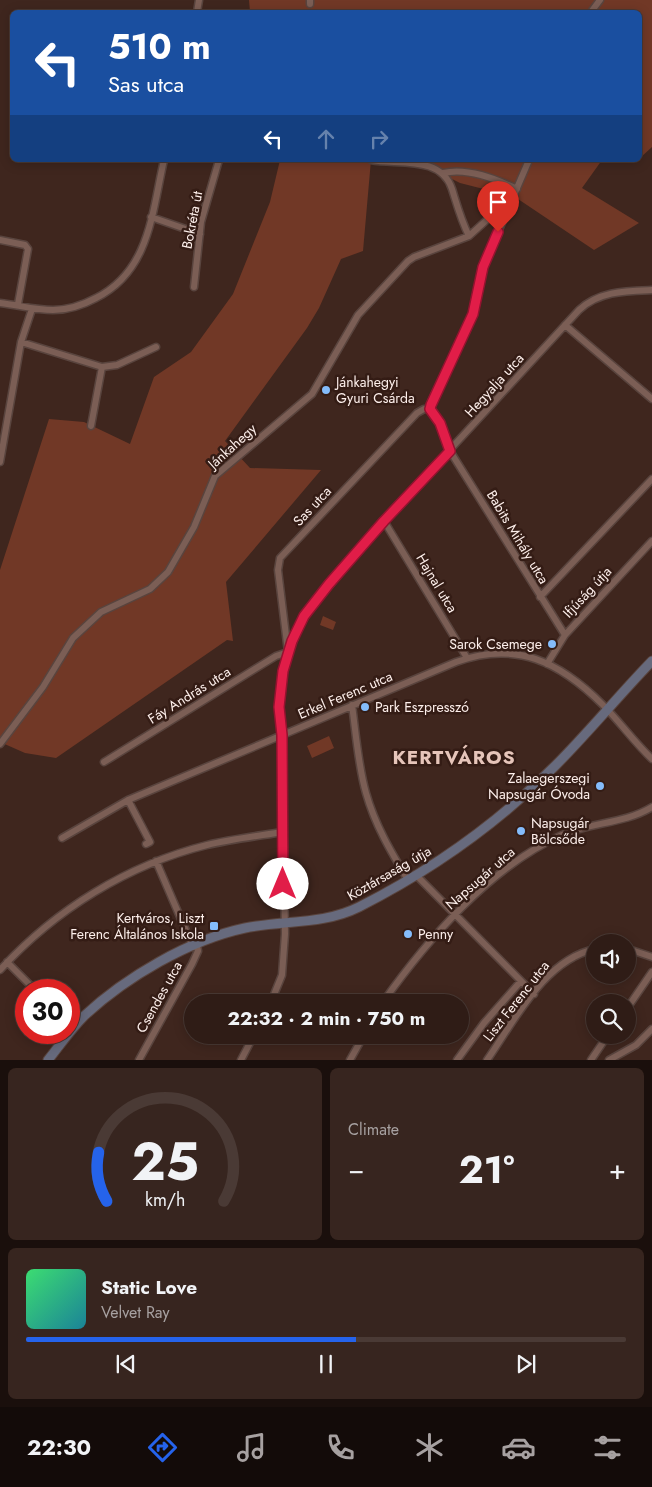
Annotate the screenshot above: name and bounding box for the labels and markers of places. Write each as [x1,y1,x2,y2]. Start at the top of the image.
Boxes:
pin [477,181,519,232]
place label: Jánkahegyi Gyuri Csárda [334,372,415,408]
marker: Jánkahegyi Gyuri Csárda [320,384,332,396]
place label: Sarok Csemege [449,634,542,654]
marker: Sarok Csemege [546,638,558,650]
place label: Park Eszpresszó [375,697,469,717]
marker: Park Eszpresszó [359,701,371,713]
place label: Zalaegerszegi Napsugár Óvoda [488,768,590,804]
marker: Zalaegerszegi Napsugár Óvoda [594,780,606,792]
place label: Napsugár Bölcsőde [531,813,589,849]
marker: Napsugár Bölcsőde [515,825,527,837]
place label: Kertváros, Liszt Ferenc Általános Iskola [70,908,205,944]
marker: Kertváros, Liszt Ferenc Általános Iskola [208,920,220,932]
place label: Penny [418,924,454,944]
marker: Penny [402,928,414,940]

